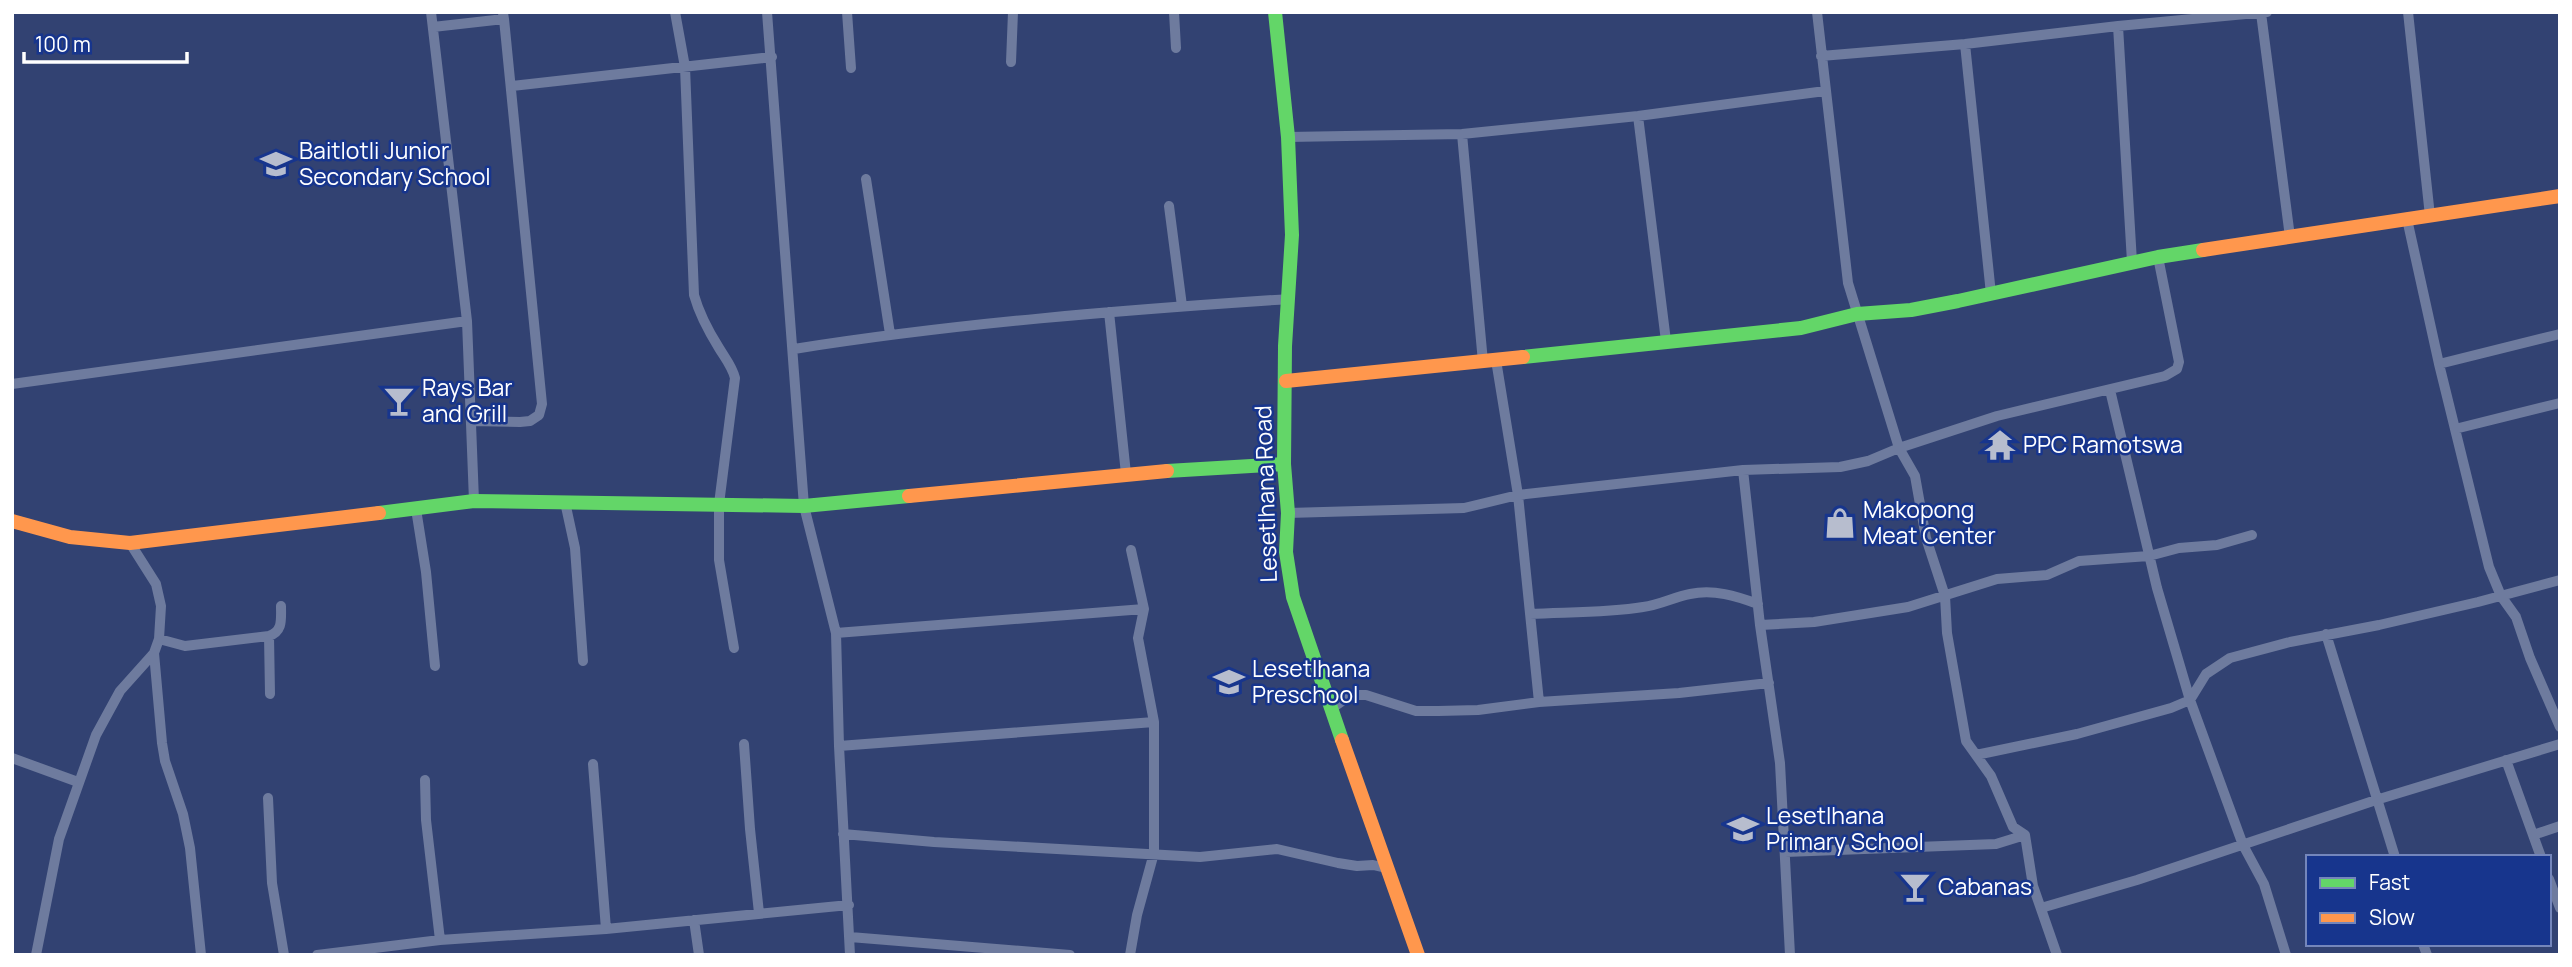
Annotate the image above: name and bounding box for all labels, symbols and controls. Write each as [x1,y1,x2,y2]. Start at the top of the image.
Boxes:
scale bar [24,21,187,65]
text: 100 m [35,30,91,58]
place label: Baitlotli Junior Secondary School [299,134,491,192]
school or university icon: Baitlotli Junior Secondary School [259,147,293,181]
place label: Rays Bar and Grill [422,371,513,429]
bar icon: Rays Bar and Grill [382,384,416,418]
street label: Lesetlhana Road [1246,405,1284,583]
temple icon: PPC Ramotswa [1983,428,2017,462]
place label: PPC Ramotswa [2023,428,2183,460]
place label: Makopong Meat Center [1863,493,1996,551]
shop icon: Makopong Meat Center [1823,506,1857,540]
place label: Lesetlhana Preschool [1252,652,1370,710]
school or university icon: Lesetlhana Preschool [1212,665,1246,699]
place label: Lesetlhana Primary School [1766,799,1924,857]
school or university icon: Lesetlhana Primary School [1726,812,1760,846]
legend [2306,855,2551,946]
text: Fast [2369,868,2410,896]
bar icon: Cabanas [1898,870,1932,904]
place label: Cabanas [1938,870,2032,902]
text: Slow [2369,903,2415,931]

